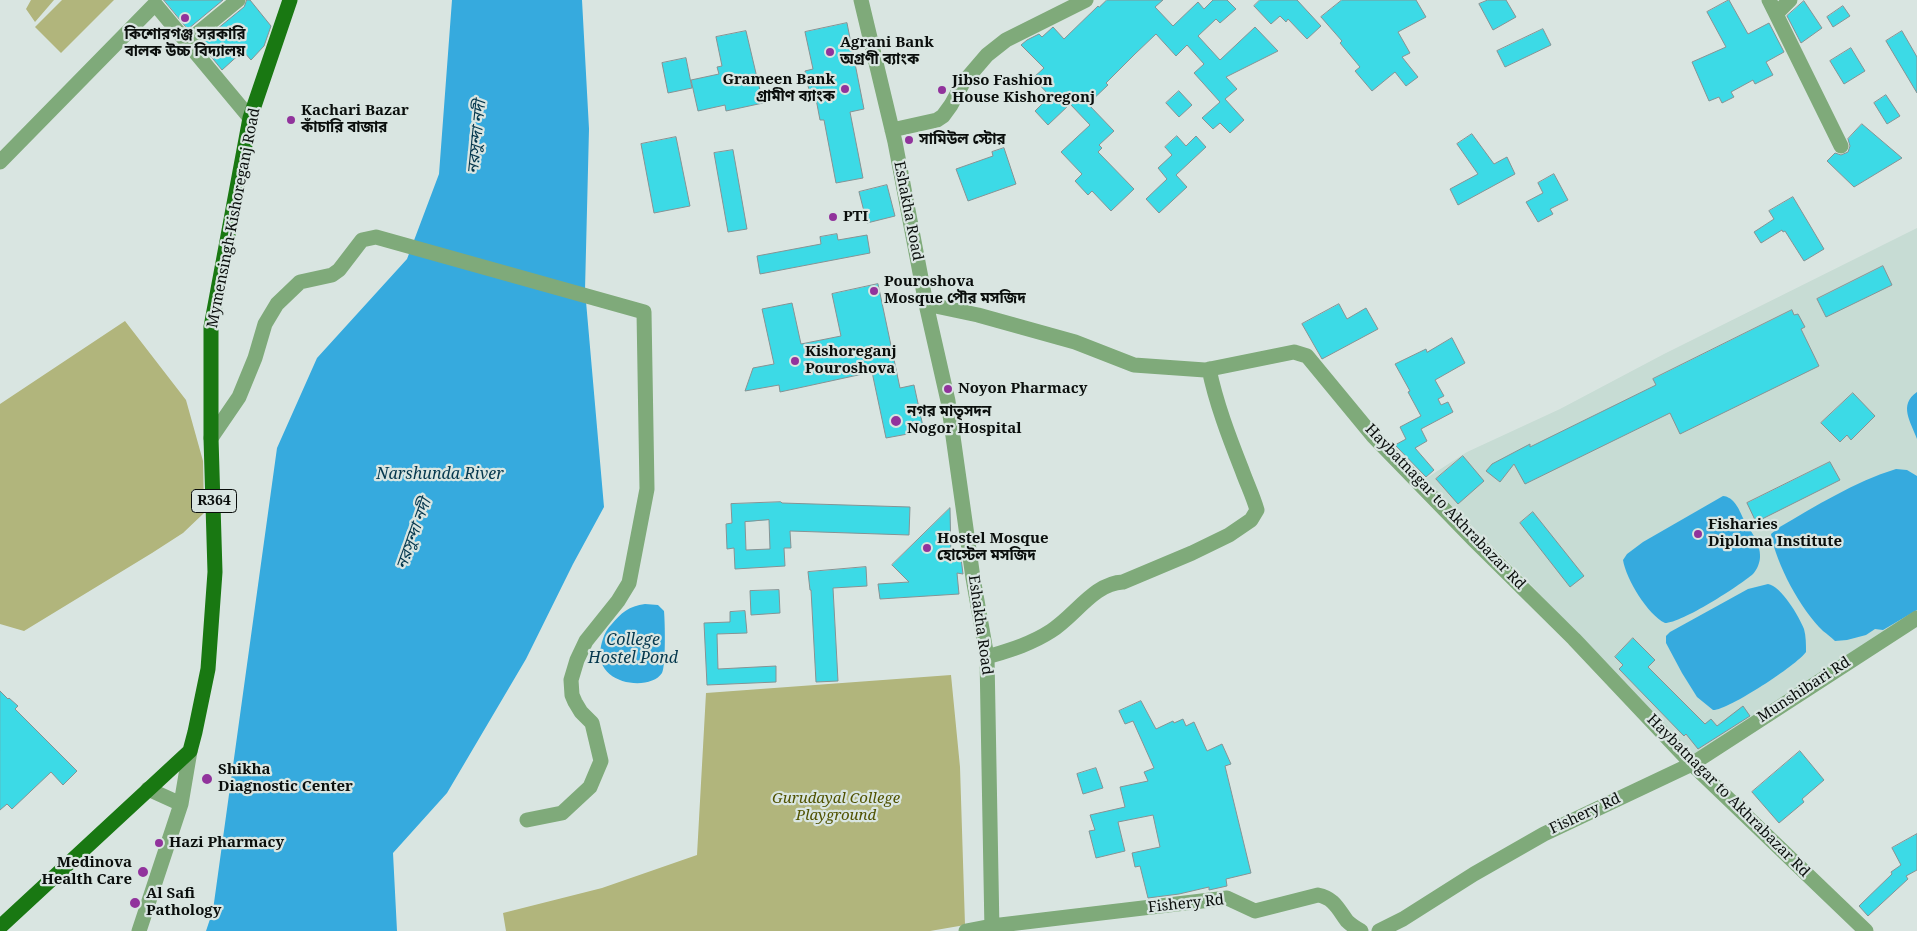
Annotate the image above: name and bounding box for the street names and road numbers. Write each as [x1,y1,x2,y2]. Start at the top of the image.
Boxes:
street label: Mymensingh-Kishoreganj Road [204,106,264,330]
street label: Eshakha Road [890,160,926,262]
street label: Haybatnagar to Akhrabazar Rd [1361,421,1529,593]
road number: R364 [192,490,236,512]
street label: Eshakha Road [964,574,996,676]
street label: Munshibari Rd [1754,653,1854,727]
street label: Haybatnagar to Akhrabazar Rd [1643,711,1813,881]
street label: Fishery Rd [1547,790,1623,838]
street label: Fishery Rd [1147,891,1225,917]

